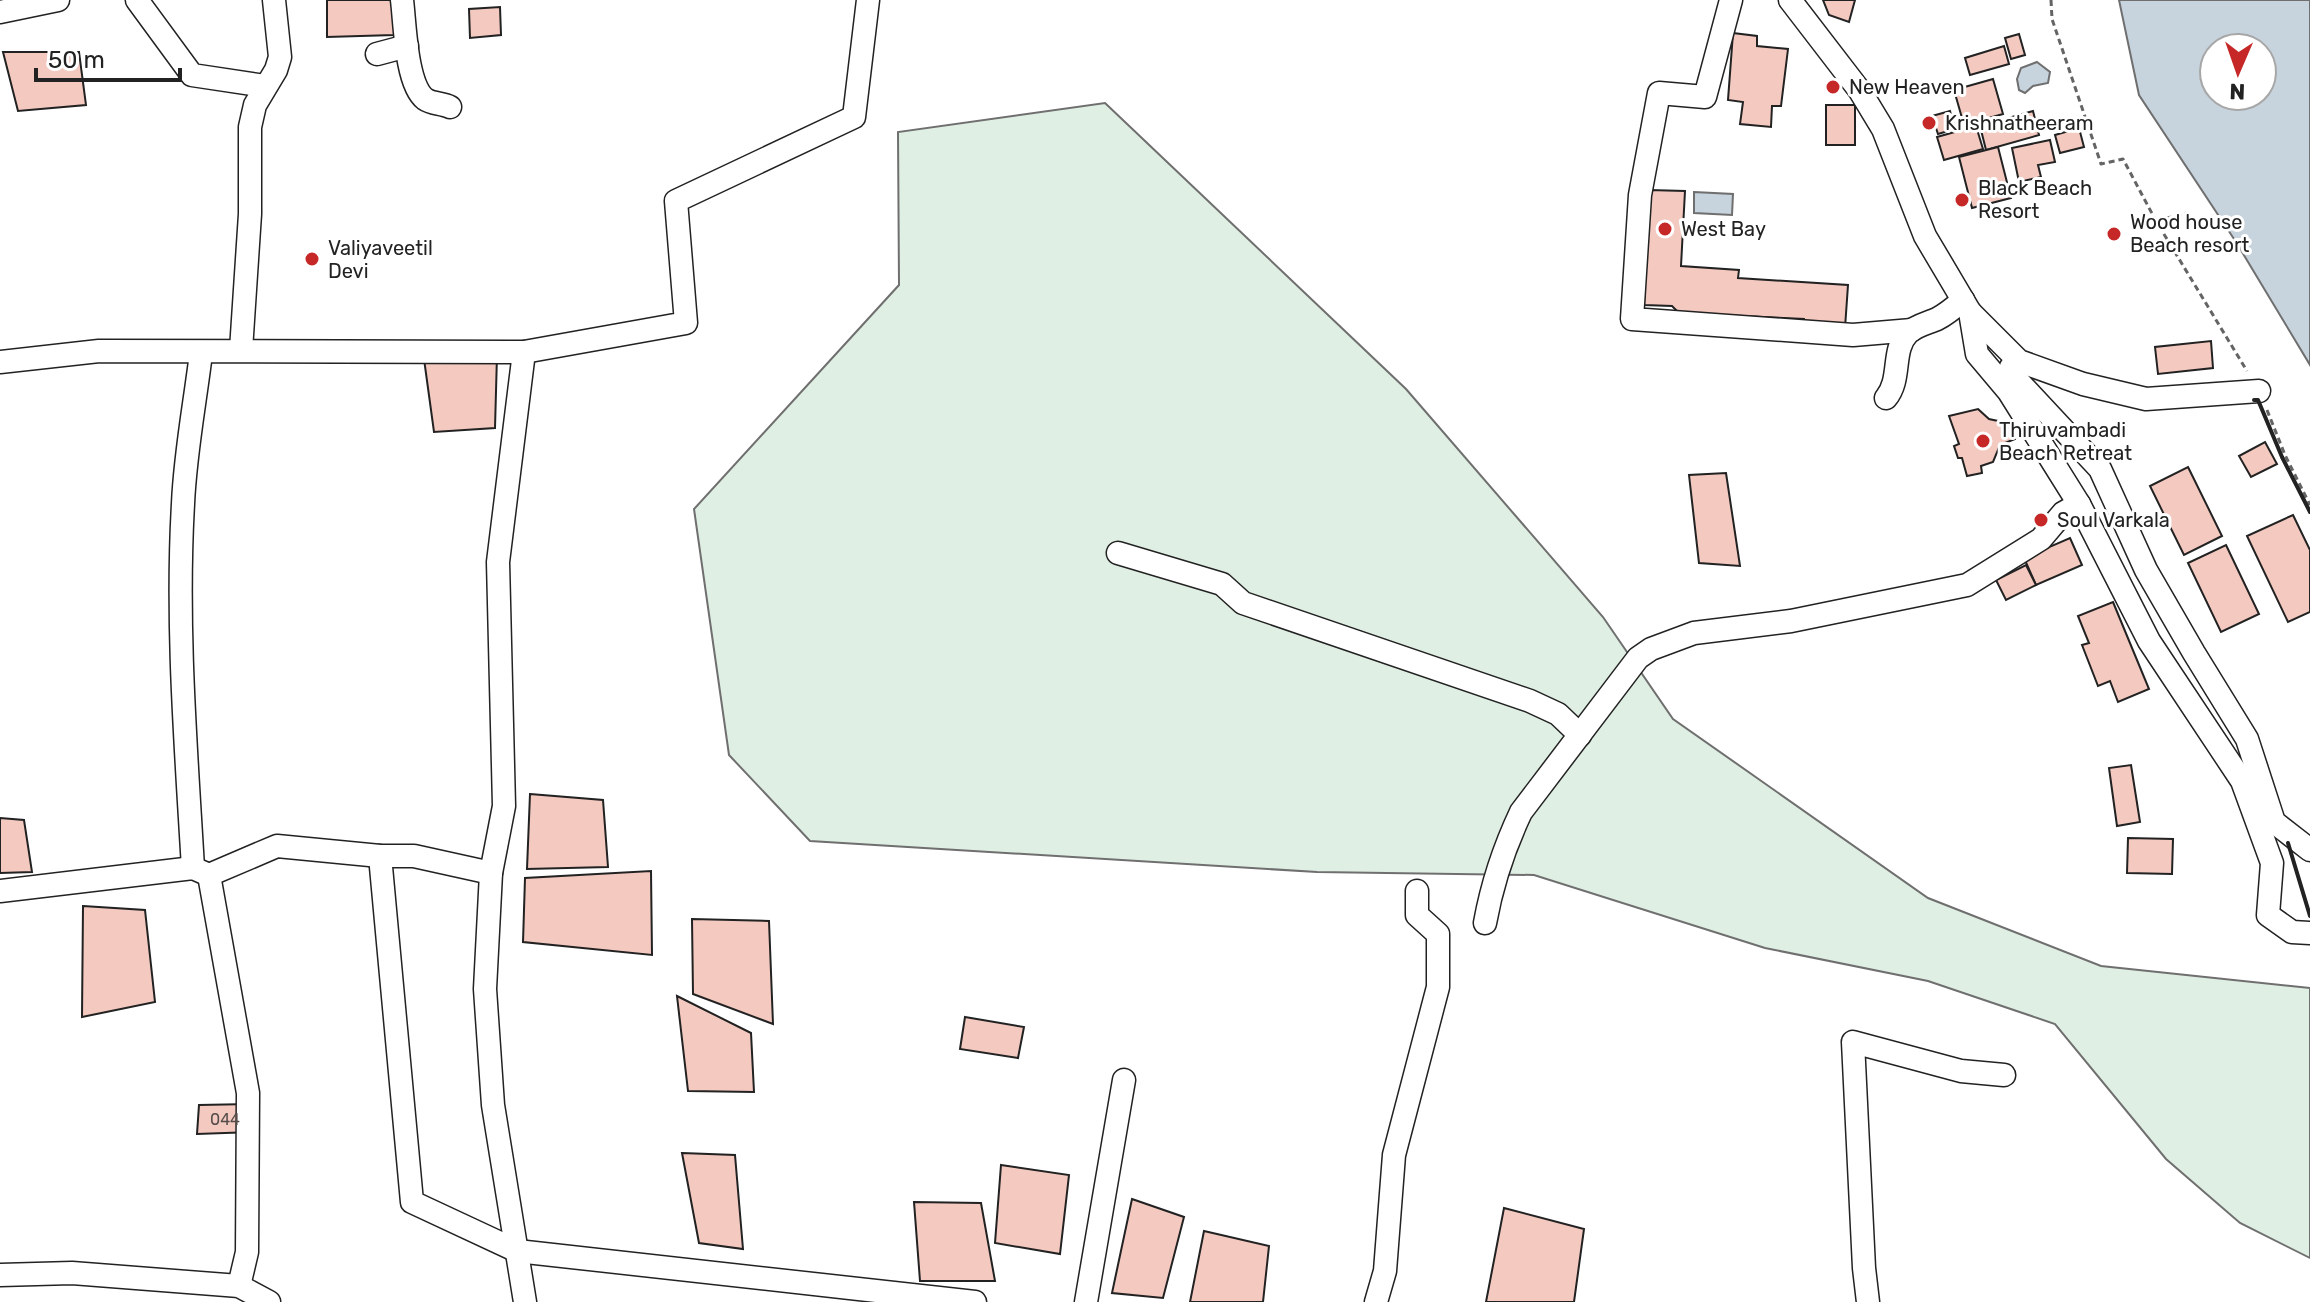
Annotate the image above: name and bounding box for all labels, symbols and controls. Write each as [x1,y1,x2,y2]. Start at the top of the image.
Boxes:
scale bar [36,32,180,82]
north arrow [2198,32,2278,112]
text: 50 m [48,46,105,74]
place label: New Heaven [1849,75,1965,99]
marker: New Heaven [1824,78,1842,96]
text: N [2229,78,2246,105]
place label: Krishnatheeram [1945,111,2094,135]
marker: Krishnatheeram [1920,114,1938,132]
place label: Black Beach Resort [1978,176,2092,223]
marker: Black Beach Resort [1953,191,1971,209]
place label: Wood house Beach resort [2130,210,2250,257]
place label: West Bay [1681,217,1766,241]
marker: West Bay [1656,220,1674,238]
marker: Wood house Beach resort [2105,225,2123,243]
place label: Valiyaveetil Devi [328,236,433,283]
marker: Valiyaveetil Devi [303,250,321,268]
place label: Thiruvambadi Beach Retreat [1999,418,2132,465]
marker: Thiruvambadi Beach Retreat [1974,432,1992,450]
place label: Soul Varkala [2057,508,2170,532]
marker: Soul Varkala [2032,511,2050,529]
house number: 044 [210,1110,240,1129]

